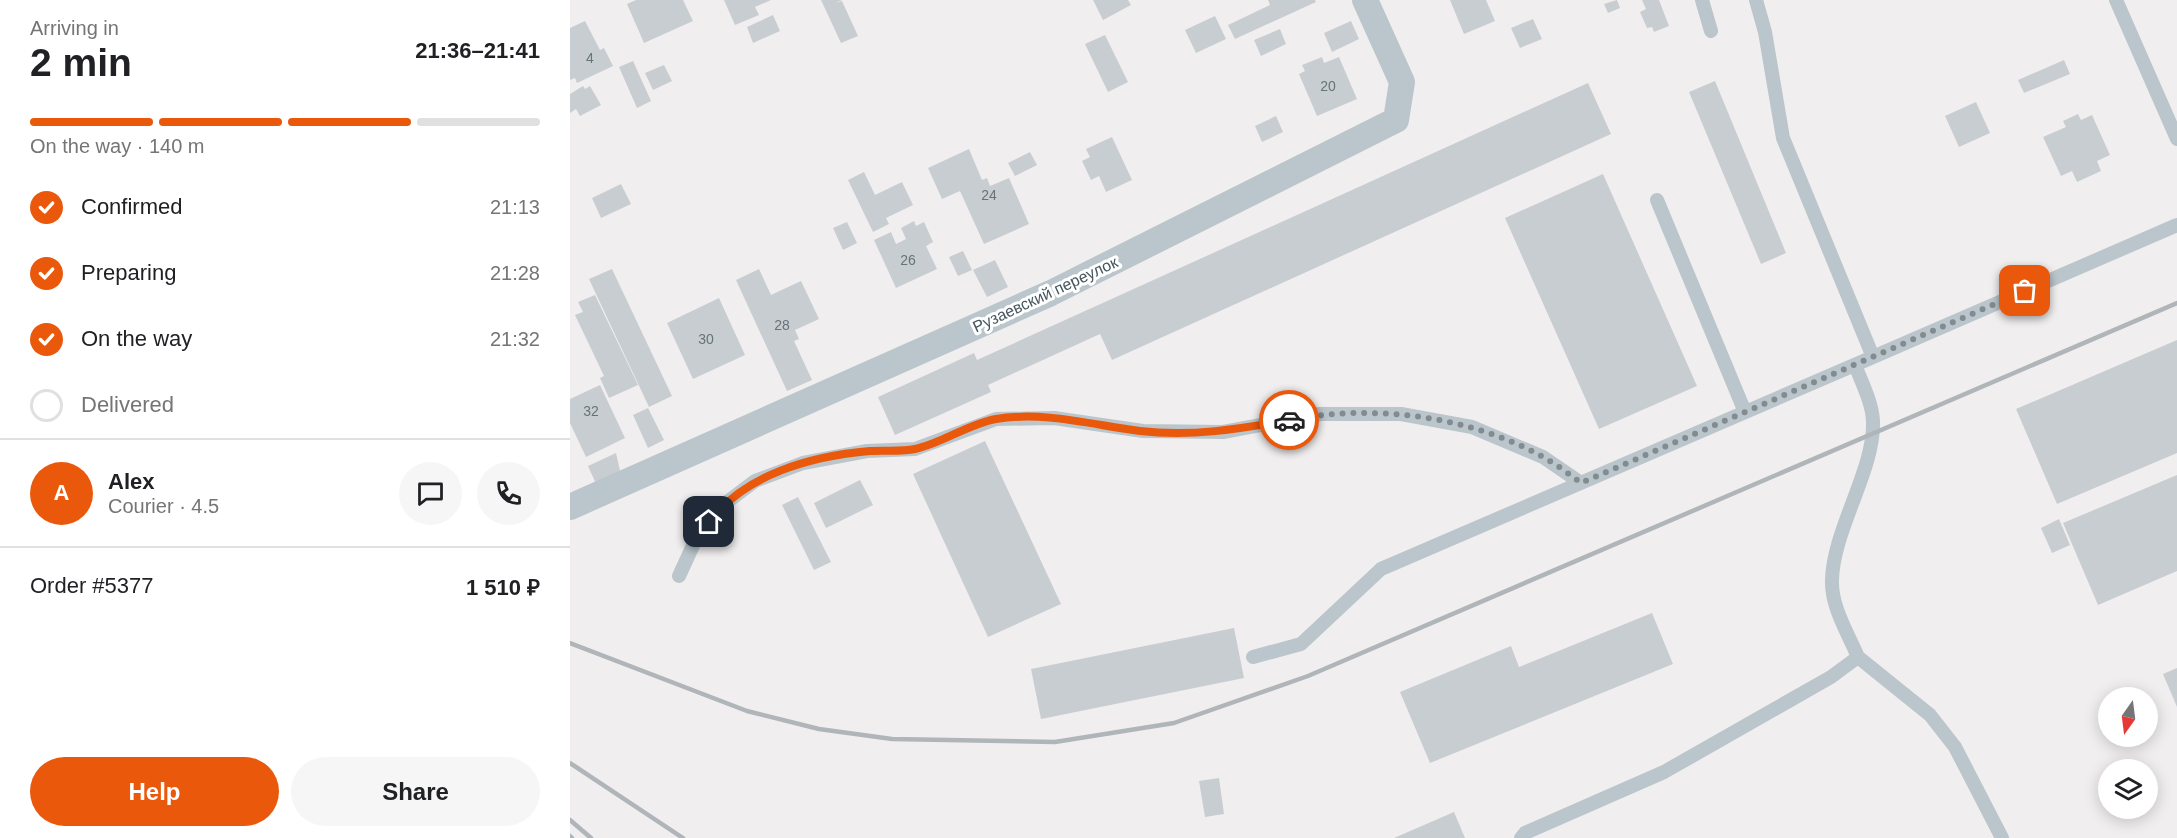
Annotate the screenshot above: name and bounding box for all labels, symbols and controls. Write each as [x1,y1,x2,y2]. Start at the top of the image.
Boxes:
text: Arriving in [30,17,119,39]
text: 21:36–21:41 [415,38,540,63]
text: 2 min [30,41,132,84]
house number: 4 [586,50,594,66]
house number: 20 [1320,78,1336,94]
text: On the way · 140 m [30,135,205,157]
house number: 24 [981,187,997,203]
icon: check [30,191,63,224]
text: Confirmed [81,194,182,219]
text: 21:13 [490,196,540,218]
house number: 26 [900,252,916,268]
street label: Рузаевский переулок [970,253,1121,335]
icon: check [30,257,63,290]
text: Preparing [81,260,176,285]
text: 21:28 [490,262,540,284]
pin [1999,265,2050,316]
icon: bag [2008,274,2041,307]
house number: 28 [774,317,790,333]
icon: check [30,323,63,356]
text: On the way [81,326,192,351]
text: 21:32 [490,328,540,350]
house number: 30 [698,331,714,347]
courier [1259,390,1319,450]
text: Delivered [81,392,174,417]
house number: 32 [583,403,599,419]
icon: car [1273,404,1306,437]
button: chat [399,462,462,525]
button: phone [477,462,540,525]
text: Alex [108,469,154,494]
text: A [54,480,69,505]
text: Courier · 4.5 [108,495,219,517]
pin [683,496,734,547]
icon: home [692,505,725,538]
text: Order #5377 [30,573,154,598]
text: 1 510 ₽ [466,575,540,600]
north arrow [2098,687,2158,747]
map controls [2098,687,2158,819]
button: Help [30,757,279,826]
button: Share [291,757,540,826]
button: layers [2098,759,2158,819]

